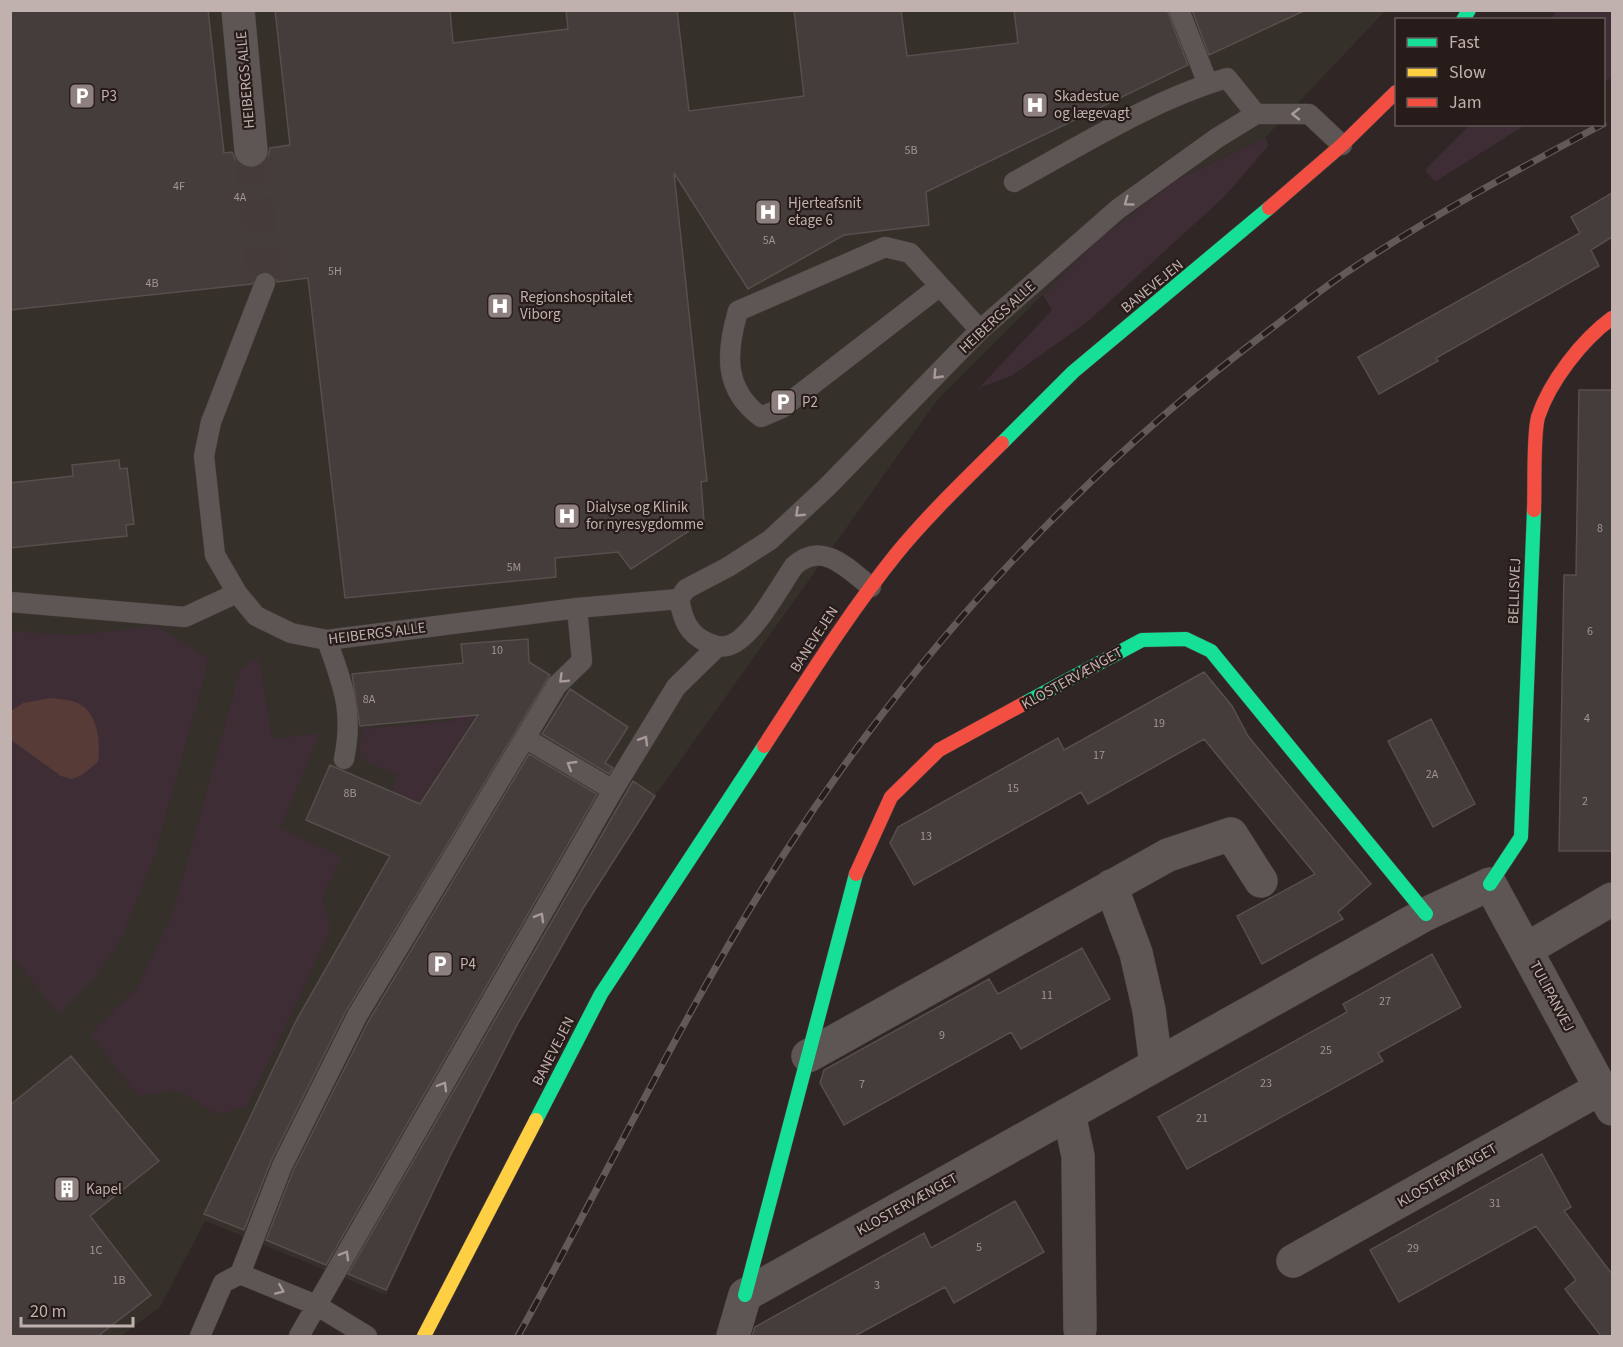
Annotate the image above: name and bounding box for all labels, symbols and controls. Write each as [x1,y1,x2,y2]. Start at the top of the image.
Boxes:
legend [1395,18,1605,126]
street label: HEIBERGS ALLE [231,30,260,130]
text: Fast [1449,30,1480,55]
text: Slow [1449,60,1486,85]
parking icon: P3 [67,81,97,111]
place label: P3 [101,86,117,107]
place label: Skadestue og lægevagt [1054,86,1130,124]
hospital icon: Skadestue og lægevagt [1020,90,1050,120]
text: Jam [1449,90,1482,115]
one-way arrow [1291,108,1300,120]
house number: 5B [904,142,918,159]
house number: 4F [173,178,185,195]
house number: 4A [234,189,247,206]
place label: Hjerteafsnit etage 6 [788,193,861,231]
one-way arrow [1124,195,1135,206]
hospital icon: Hjerteafsnit etage 6 [753,197,783,227]
house number: 5A [763,232,776,249]
street label: BANEVEJEN [1117,255,1188,318]
house number: 5H [328,263,342,280]
house number: 4B [145,275,159,292]
street label: HEIBERGS ALLE [954,276,1040,358]
place label: Regionshospitalet Viborg [520,287,633,325]
hospital icon: Regionshospitalet Viborg [485,291,515,321]
one-way arrow [933,367,944,378]
parking icon: P2 [768,387,798,417]
place label: P2 [802,392,818,413]
place label: Dialyse og Klinik for nyresygdomme [586,497,704,535]
hospital icon: Dialyse og Klinik for nyresygdomme [552,501,582,531]
one-way arrow [796,506,806,517]
house number: 8 [1597,520,1603,537]
street label: BELLISVEJ [1503,558,1526,624]
house number: 5M [507,559,521,576]
street label: BANEVEJEN [785,602,844,676]
street label: HEIBERGS ALLE [327,617,427,650]
house number: 6 [1587,623,1593,640]
house number: 10 [491,642,503,659]
street label: KLOSTERVÆNGET [1018,642,1127,715]
one-way arrow [560,672,570,683]
house number: 8A [363,691,376,708]
house number: 4 [1584,710,1590,727]
house number: 19 [1153,715,1165,732]
one-way arrow [636,736,648,746]
house number: 17 [1093,747,1105,764]
one-way arrow [567,761,577,773]
house number: 2A [1426,766,1439,783]
house number: 15 [1007,780,1019,797]
house number: 8B [343,785,357,802]
house number: 2 [1582,793,1588,810]
house number: 13 [920,828,932,845]
one-way arrow [533,913,544,923]
parking icon: P4 [425,949,455,979]
place label: P4 [460,954,476,975]
street label: TULIPANVEJ [1524,957,1579,1035]
house number: 11 [1041,987,1053,1004]
house number: 27 [1379,993,1391,1010]
street label: BANEVEJEN [527,1013,580,1089]
house number: 9 [939,1027,945,1044]
house number: 25 [1320,1042,1332,1059]
house number: 23 [1260,1075,1272,1092]
house number: 7 [859,1076,865,1093]
one-way arrow [435,1082,447,1092]
house number: 21 [1196,1110,1208,1127]
street label: KLOSTERVÆNGET [1393,1138,1501,1213]
street label: KLOSTERVÆNGET [853,1168,962,1241]
building icon: Kapel [52,1174,82,1204]
place label: Kapel [86,1179,122,1200]
house number: 31 [1489,1195,1501,1212]
house number: 5 [976,1239,982,1256]
house number: 29 [1407,1240,1419,1257]
house number: 1C [90,1242,103,1259]
one-way arrow [338,1251,350,1261]
house number: 1B [112,1272,126,1289]
house number: 3 [874,1277,880,1294]
one-way arrow [274,1283,285,1295]
scale bar [21,1290,134,1328]
text: 20 m [30,1299,66,1324]

